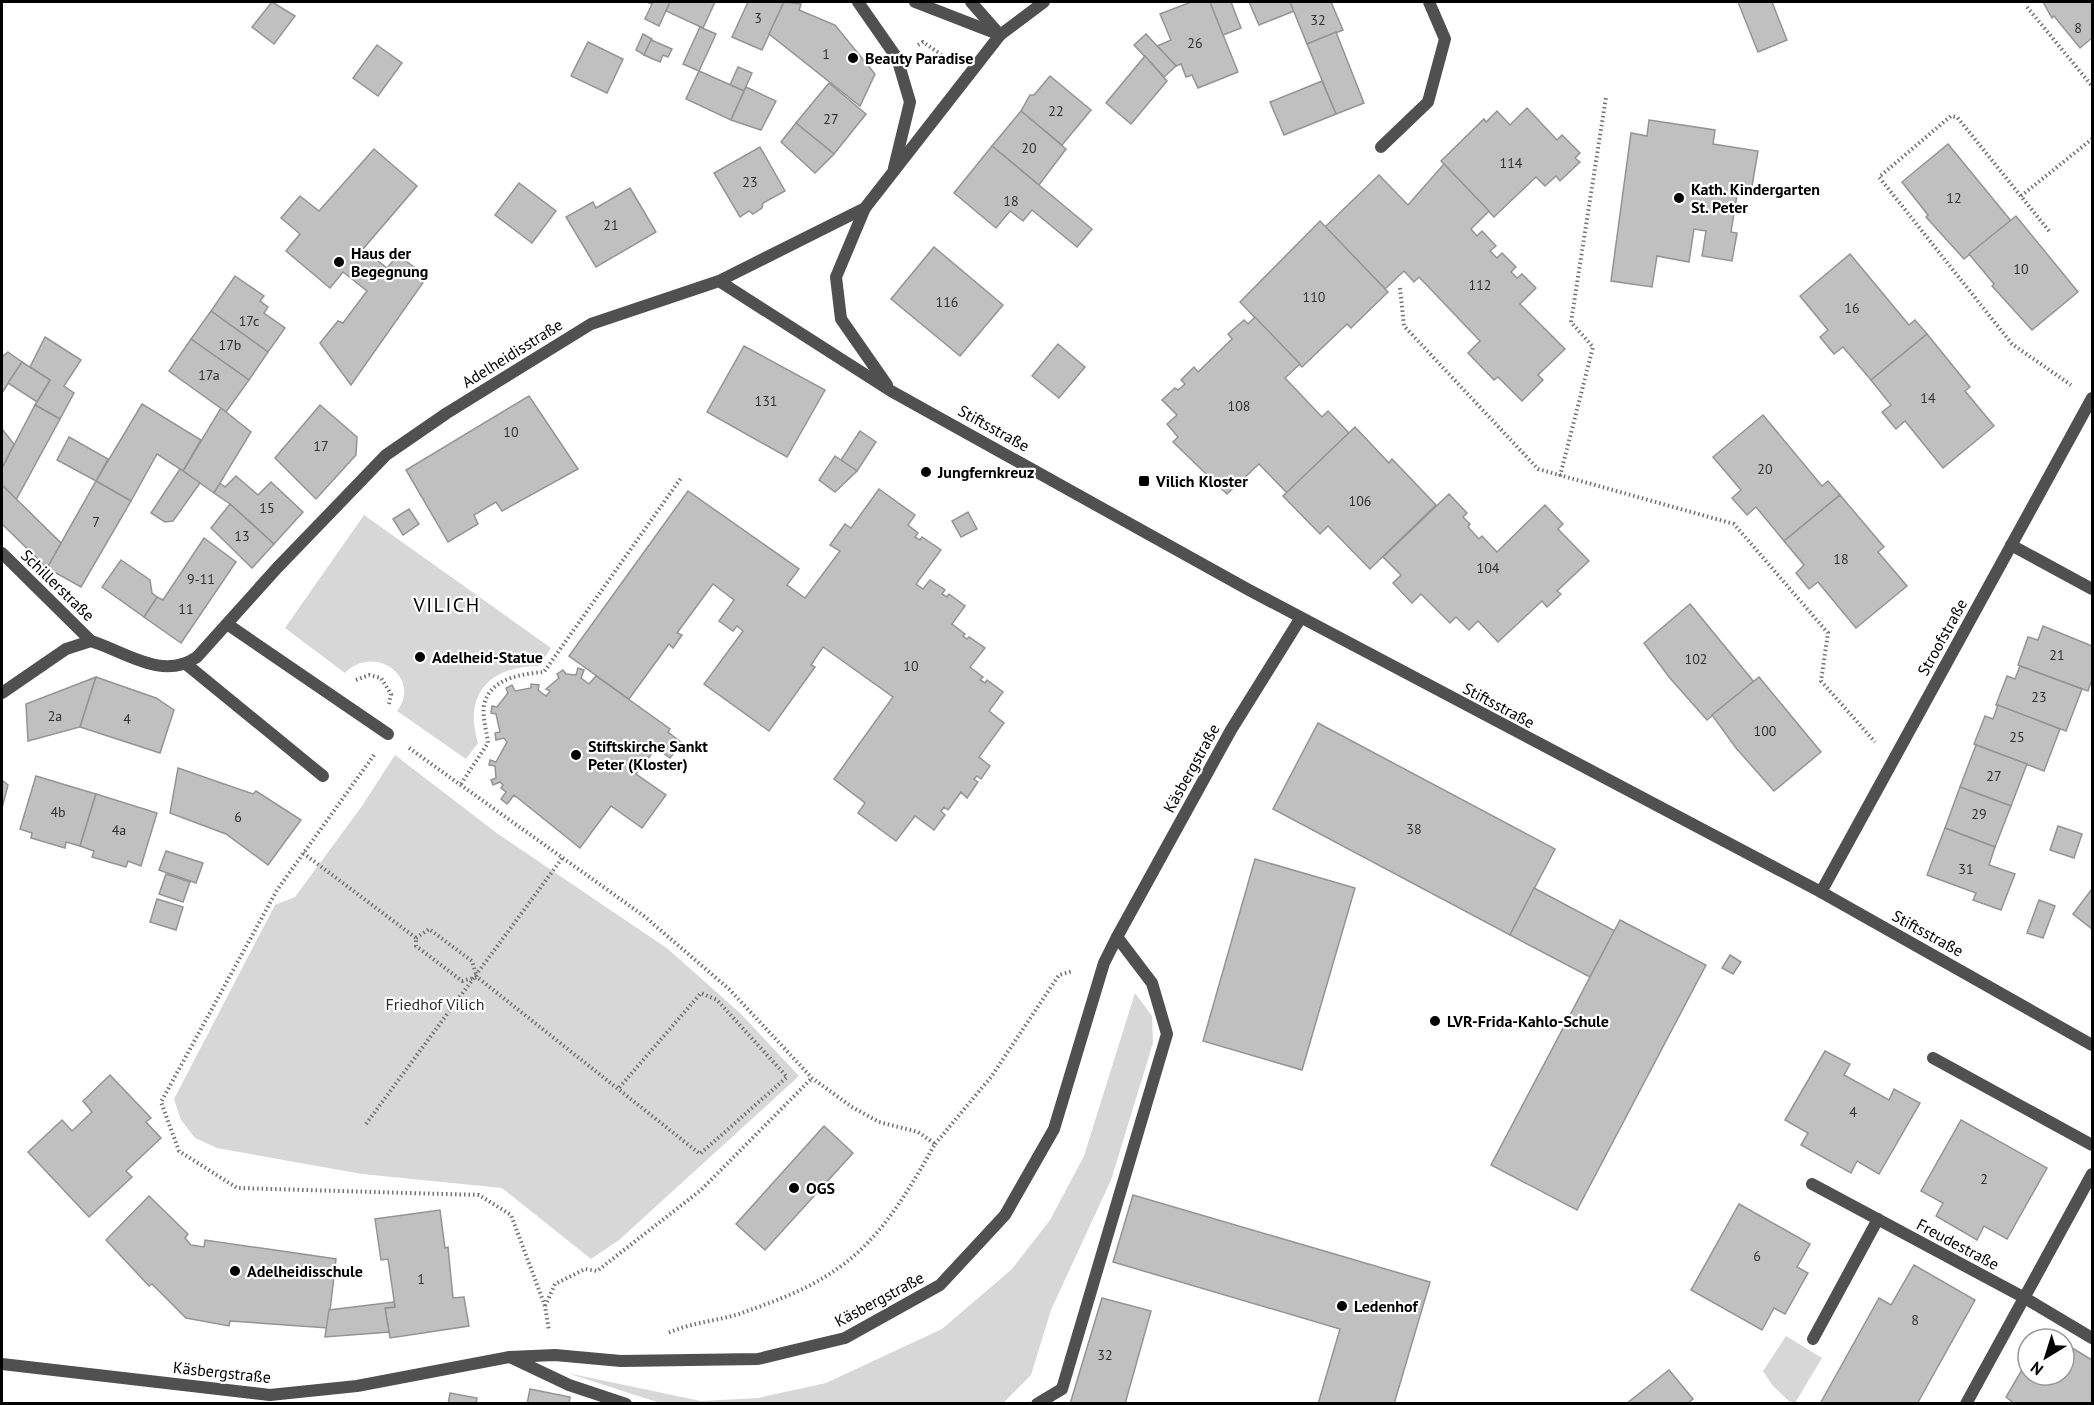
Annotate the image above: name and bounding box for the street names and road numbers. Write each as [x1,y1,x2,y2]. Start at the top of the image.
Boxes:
street label: Adelheidisstraße [458,314,566,392]
street label: Stiftsstraße [955,400,1033,456]
street label: Schillerstraße [17,545,99,625]
street label: Stroofstraße [1913,595,1971,679]
street label: Stiftsstraße [1460,678,1538,732]
street label: Käsbergstraße [1158,720,1224,816]
street label: Stiftsstraße [1889,905,1967,961]
street label: Freudestraße [1913,1214,2003,1274]
street label: Käsbergstraße [831,1267,927,1331]
street label: Käsbergstraße [172,1357,272,1387]

